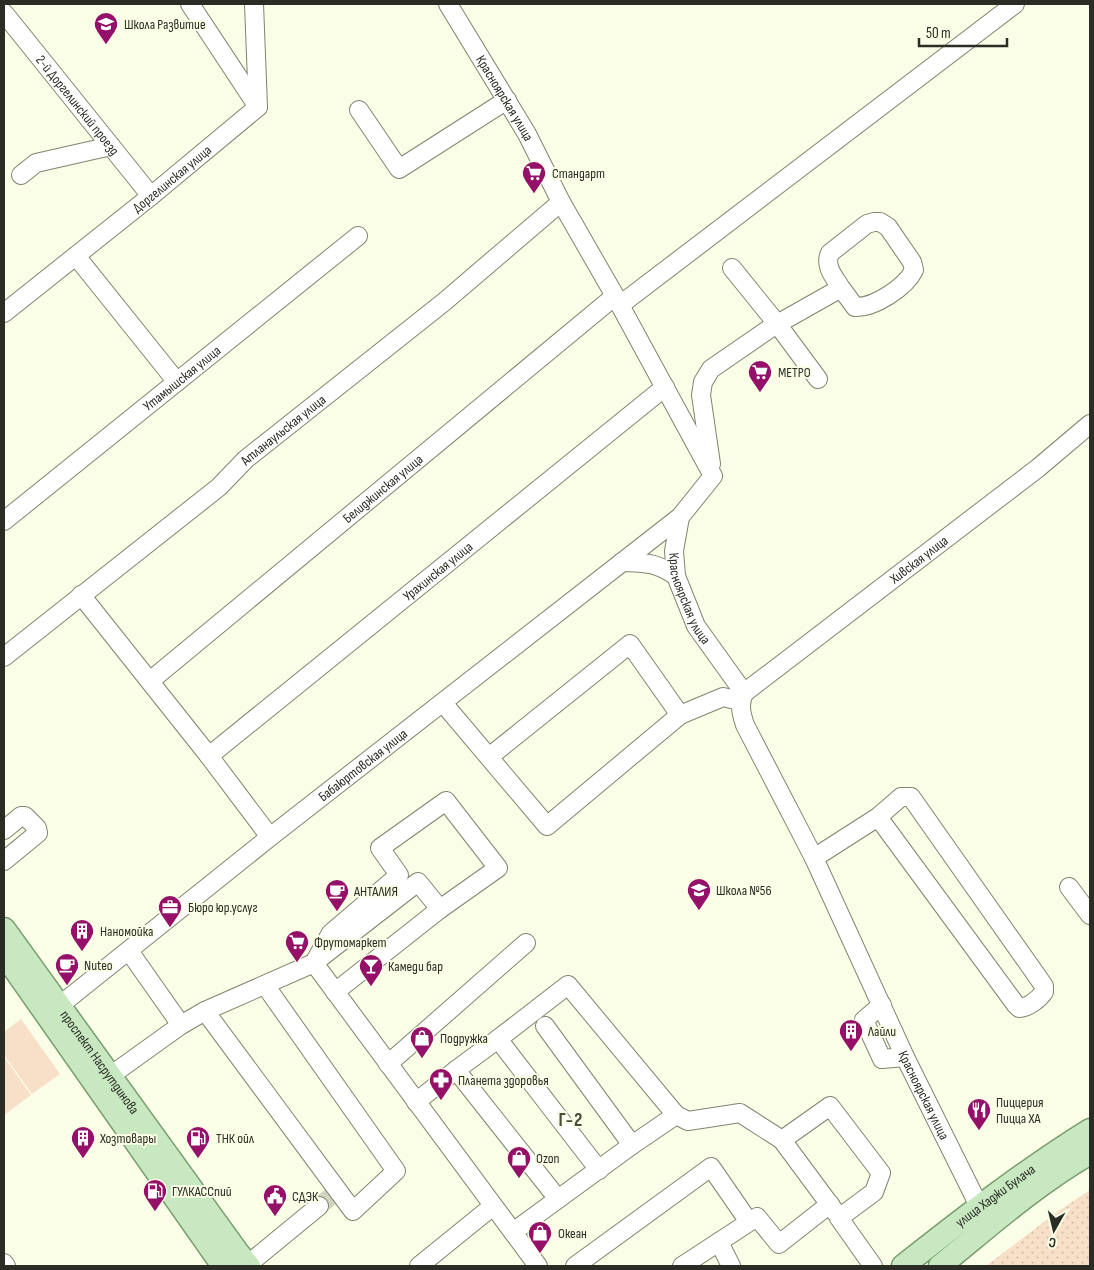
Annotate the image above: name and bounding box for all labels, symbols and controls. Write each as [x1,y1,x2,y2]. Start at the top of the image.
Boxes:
school or university icon: Школа Развитие [93,11,119,45]
scale bar [919,15,1006,47]
place label: Школа Развитие [124,16,206,33]
text: 50 m [926,24,951,43]
street label: 2-й Доргелинский проезд [32,52,123,159]
street label: Красноярская улица [472,52,537,144]
street label: Доргелинская улица [129,141,215,216]
supermarket icon: Стандарт [521,160,547,194]
place label: Стандарт [552,165,605,182]
street label: Утамышская улица [140,342,224,415]
supermarket icon: МЕТРО [747,359,773,393]
place label: МЕТРО [778,364,811,381]
street label: Атланаульская улица [236,391,329,470]
street label: Белиджинская улица [339,451,426,527]
street label: Хивская улица [886,532,952,588]
street label: Урахинская улица [400,538,476,605]
street label: Красноярская улица [665,552,714,648]
street label: Бабаюртовская улица [315,725,411,805]
school or university icon: Школа №56 [686,877,712,911]
cafe icon: АНТАЛИЯ [324,878,350,912]
place label: Школа №56 [716,882,772,899]
place label: АНТАЛИЯ [353,883,398,900]
office icon: Бюро юр.услуг [157,894,183,928]
place label: Бюро юр.услуг [188,899,258,916]
building icon: Наномойка [69,918,95,952]
place label: Наномойка [100,923,153,940]
supermarket icon: Фрутомаркет [284,929,310,963]
place label: Фрутомаркет [314,934,387,951]
cafe icon: Nuteo [54,952,80,986]
bar icon: Камеди бар [358,953,384,987]
place label: Nuteo [84,957,113,974]
place label: Камеди бар [388,958,443,975]
street label: проспект Насрутдинова [56,1007,143,1117]
building icon: Лайли [838,1018,864,1052]
place label: Лайли [867,1023,896,1040]
shop icon: Подружка [409,1025,435,1059]
place label: Подружка [440,1030,488,1047]
street label: Красноярская улица [894,1048,953,1143]
pharmacy icon: Планета здоровья [428,1067,454,1101]
place label: Планета здоровья [458,1072,549,1089]
place label: Пиццерия Пицца ХА [996,1094,1044,1127]
restaurant icon: Пиццерия Пицца ХА [966,1097,992,1131]
district label: Г-2 [559,1109,583,1132]
building icon: Хозтовары [70,1125,96,1159]
fuel station icon: ТНК ойл [185,1125,211,1159]
place label: Хозтовары [99,1130,156,1147]
place label: ТНК ойл [216,1130,254,1147]
shop icon: Ozon [506,1145,532,1179]
place label: Ozon [536,1150,560,1167]
street label: улица Хаджи Булача [952,1161,1039,1231]
fuel station icon: ГУЛКАССпий [142,1178,168,1212]
place label: ГУЛКАССпий [172,1183,232,1200]
public building icon: СДЭК [262,1183,288,1217]
place label: СДЭК [292,1188,319,1205]
north arrow [1029,1205,1079,1255]
shop icon: Океан [527,1220,553,1254]
place label: Океан [558,1225,587,1242]
text: С [1048,1233,1057,1251]

